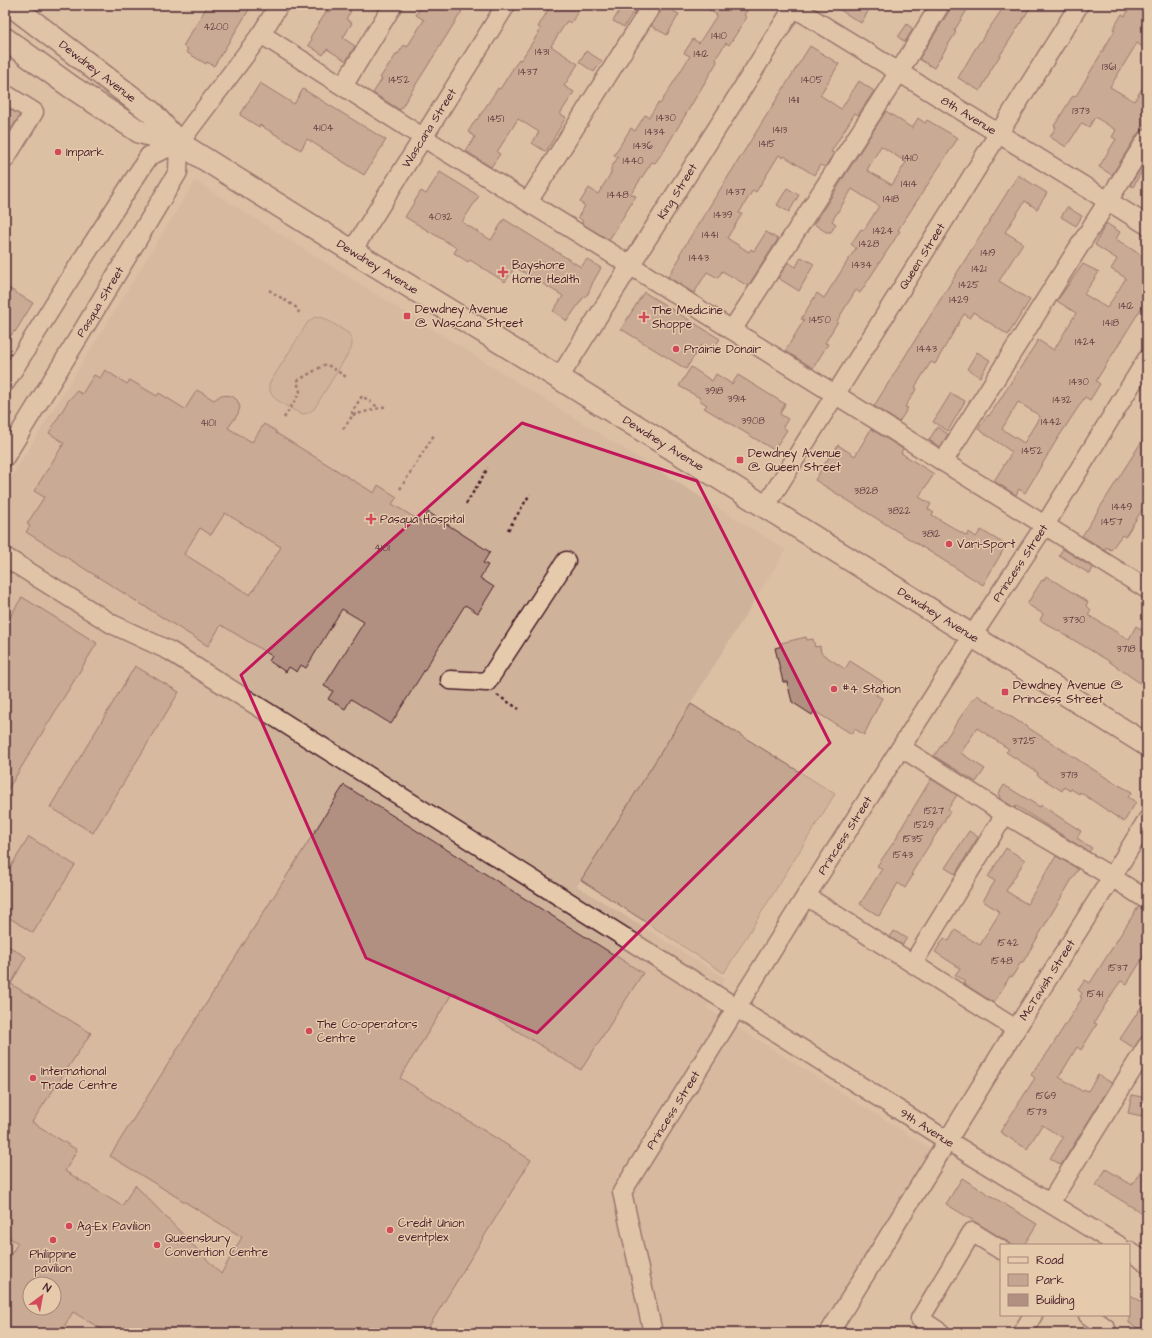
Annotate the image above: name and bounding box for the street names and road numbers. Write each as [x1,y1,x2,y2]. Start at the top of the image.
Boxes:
street label: Dewdney Avenue [55,36,140,107]
street label: Wascana Street [398,85,460,171]
street label: 8th Avenue [938,92,1000,139]
street label: King Street [653,160,701,222]
street label: Queen Street [895,219,949,293]
street label: Dewdney Avenue [334,235,422,299]
street label: Pasqua Street [72,263,128,340]
street label: Dewdney Avenue [620,411,708,475]
street label: Princess Street [988,520,1052,605]
street label: Dewdney Avenue [894,583,983,647]
street label: Princess Street [813,793,876,878]
street label: McTavish Street [1015,936,1079,1024]
street label: Princess Street [642,1067,704,1153]
street label: 9th Avenue [897,1104,958,1152]

